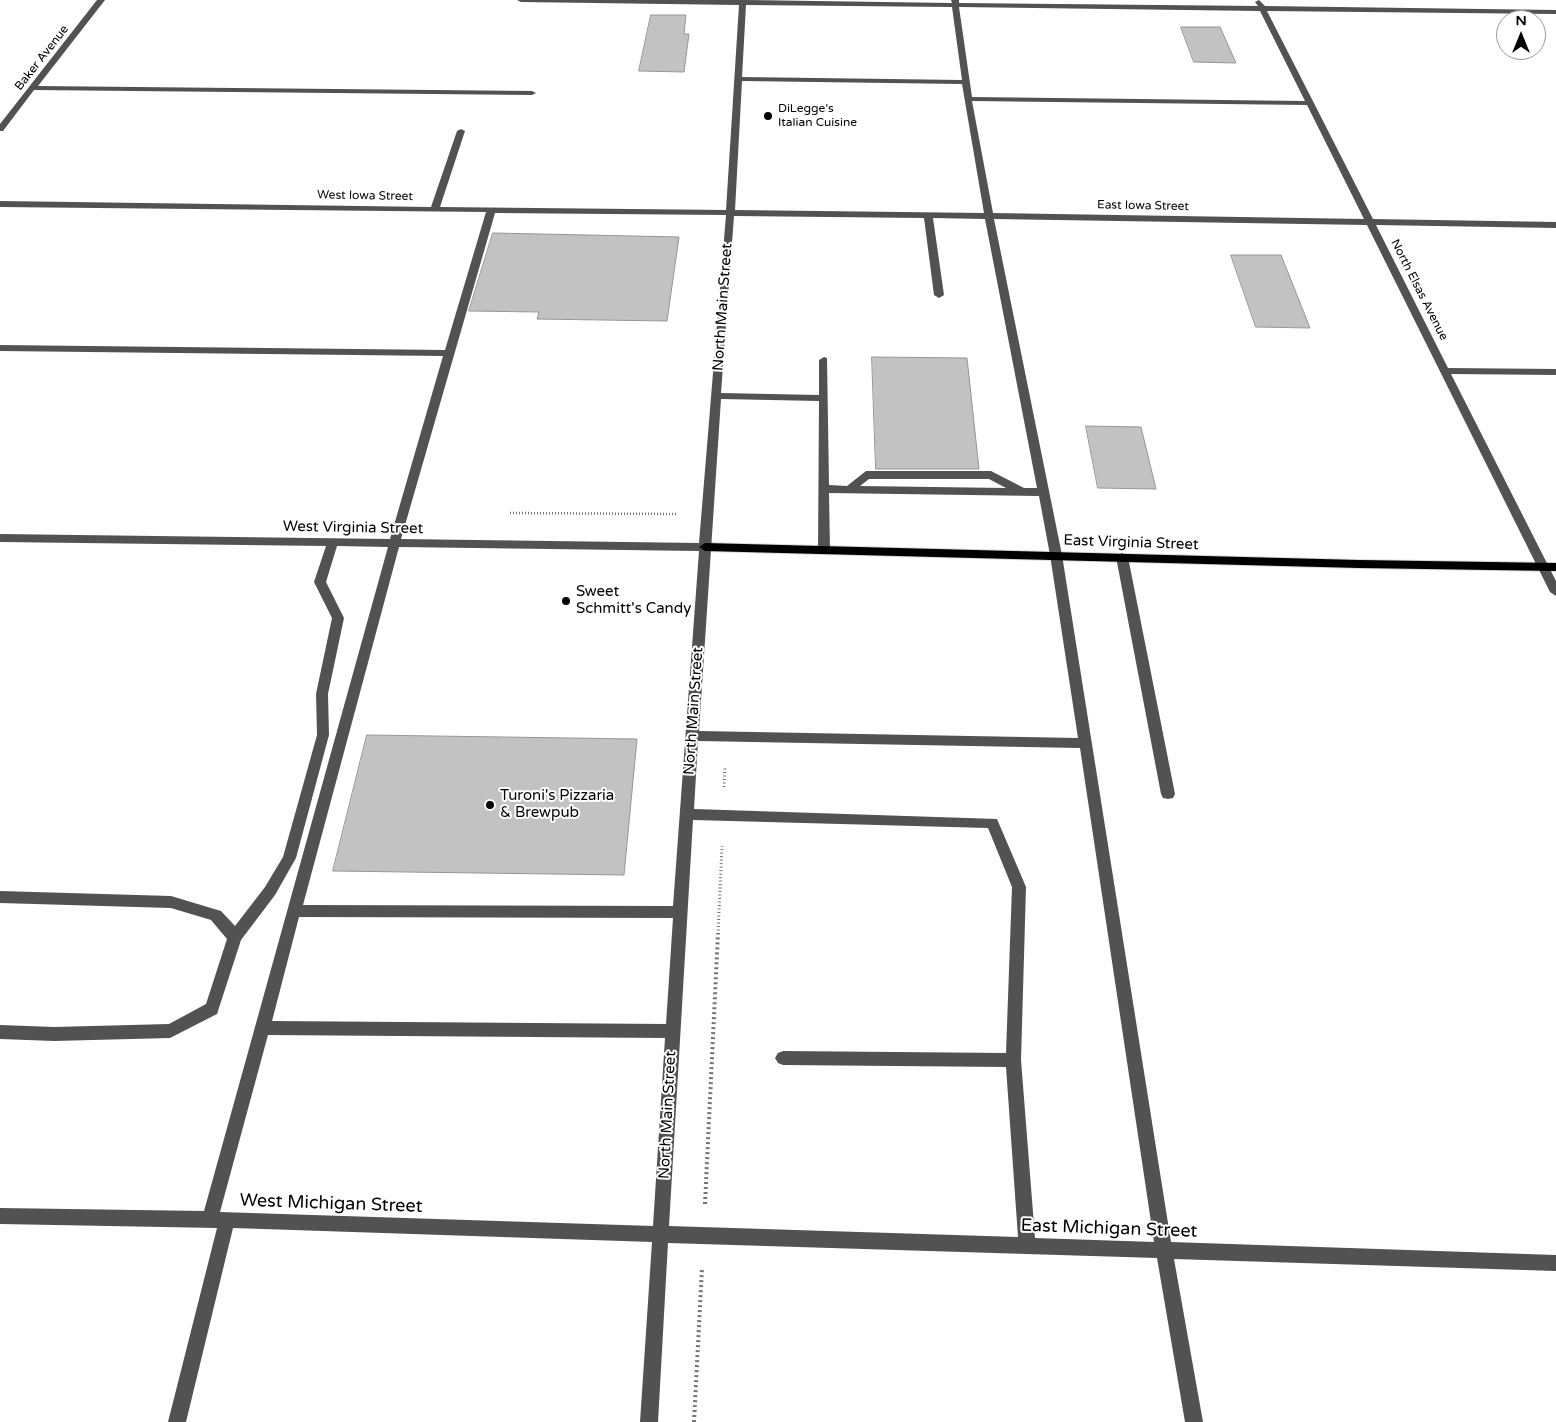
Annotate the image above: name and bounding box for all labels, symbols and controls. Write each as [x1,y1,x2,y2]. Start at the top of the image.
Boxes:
north arrow [1496,10,1546,60]
text: N [1515,12,1527,29]
street label: Baker Avenue [12,22,72,94]
place label: DiLegge's Italian Cuisine [778,102,857,130]
marker: DiLegge's Italian Cuisine [762,110,774,122]
street label: West Iowa Street [317,188,413,204]
street label: East Iowa Street [1097,198,1189,214]
street label: North Elsas Avenue [1387,237,1451,343]
street label: North Main Street [710,243,736,371]
street label: West Virginia Street [283,518,423,538]
street label: East Virginia Street [1063,532,1199,554]
place label: Sweet Schmitt's Candy [576,583,691,618]
marker: Sweet Schmitt's Candy [560,595,572,607]
street label: North Main Street [681,647,707,775]
place label: Turoni's Pizzaria & Brewpub [500,787,614,822]
marker: Turoni's Pizzaria & Brewpub [484,799,496,811]
street label: North Main Street [656,1051,680,1179]
street label: West Michigan Street [239,1190,423,1218]
street label: East Michigan Street [1020,1215,1198,1243]

